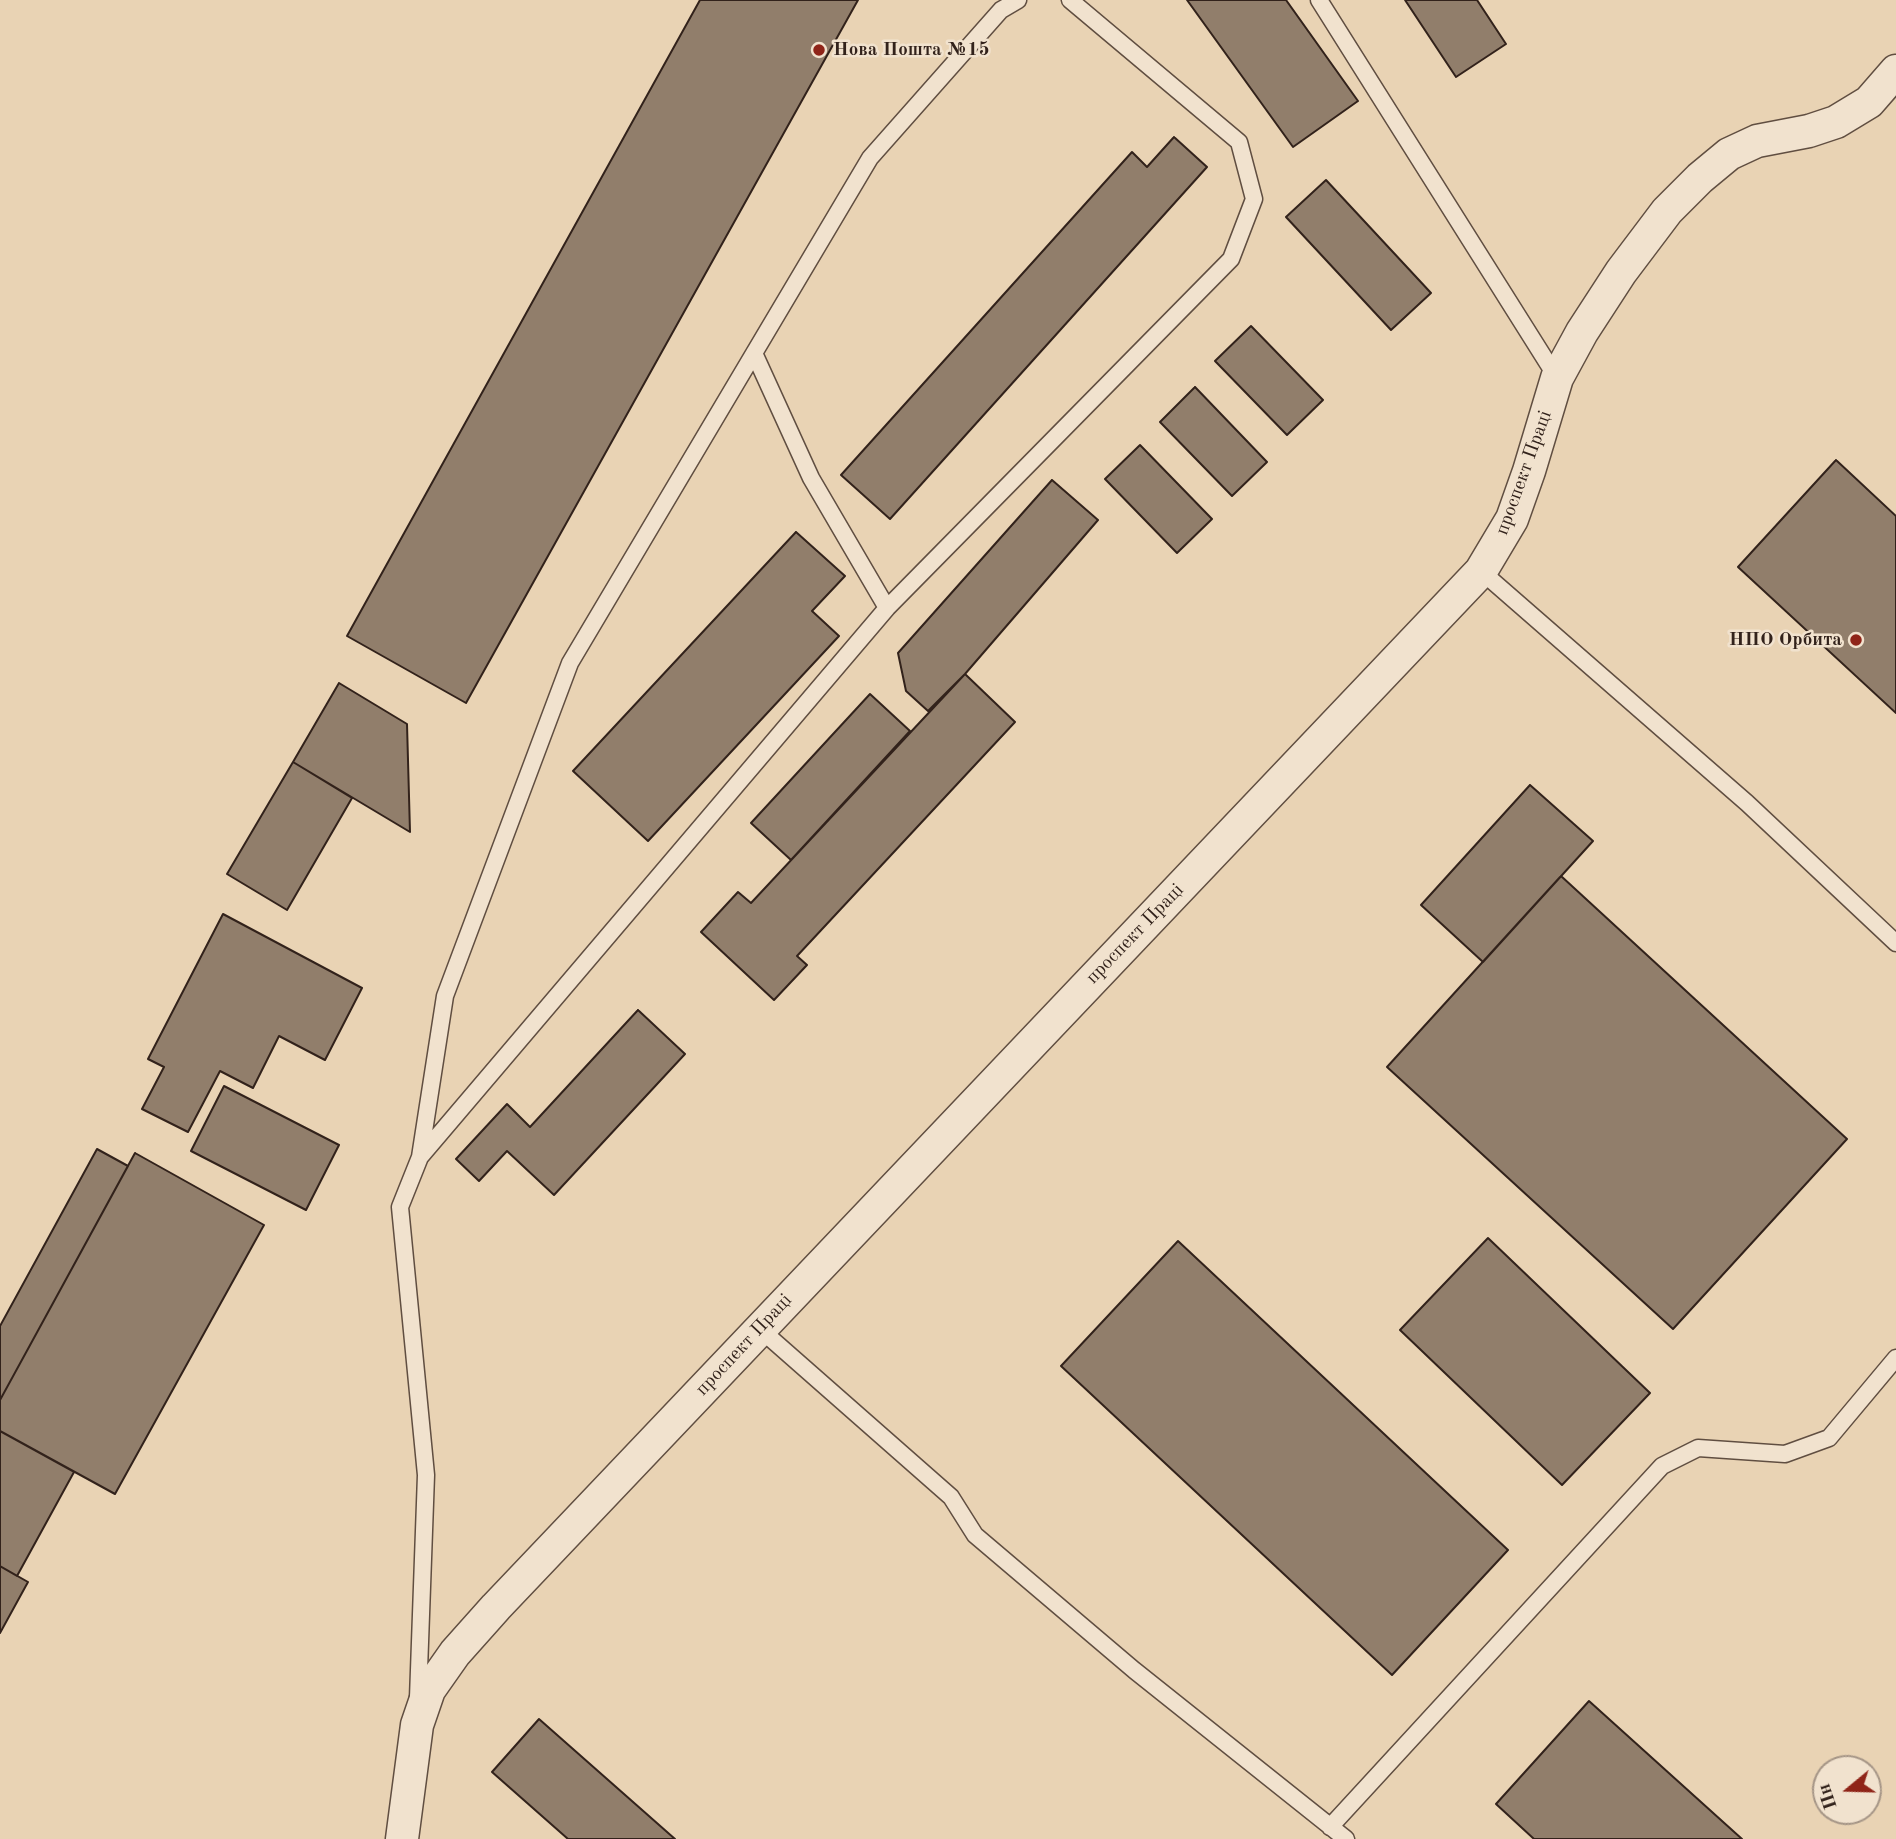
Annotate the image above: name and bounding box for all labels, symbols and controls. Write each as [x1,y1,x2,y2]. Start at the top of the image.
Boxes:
place label: Нова Пошта №15 [833,39,989,61]
marker: Нова Пошта №15 [811,42,827,58]
street label: проспект Праці [1491,408,1557,538]
place label: НПО Орбита [1729,629,1842,651]
marker: НПО Орбита [1848,632,1864,648]
street label: проспект Праці [1081,879,1189,989]
street label: проспект Праці [691,1289,797,1401]
north arrow [1812,1755,1882,1825]
text: Пн [1815,1781,1842,1812]

